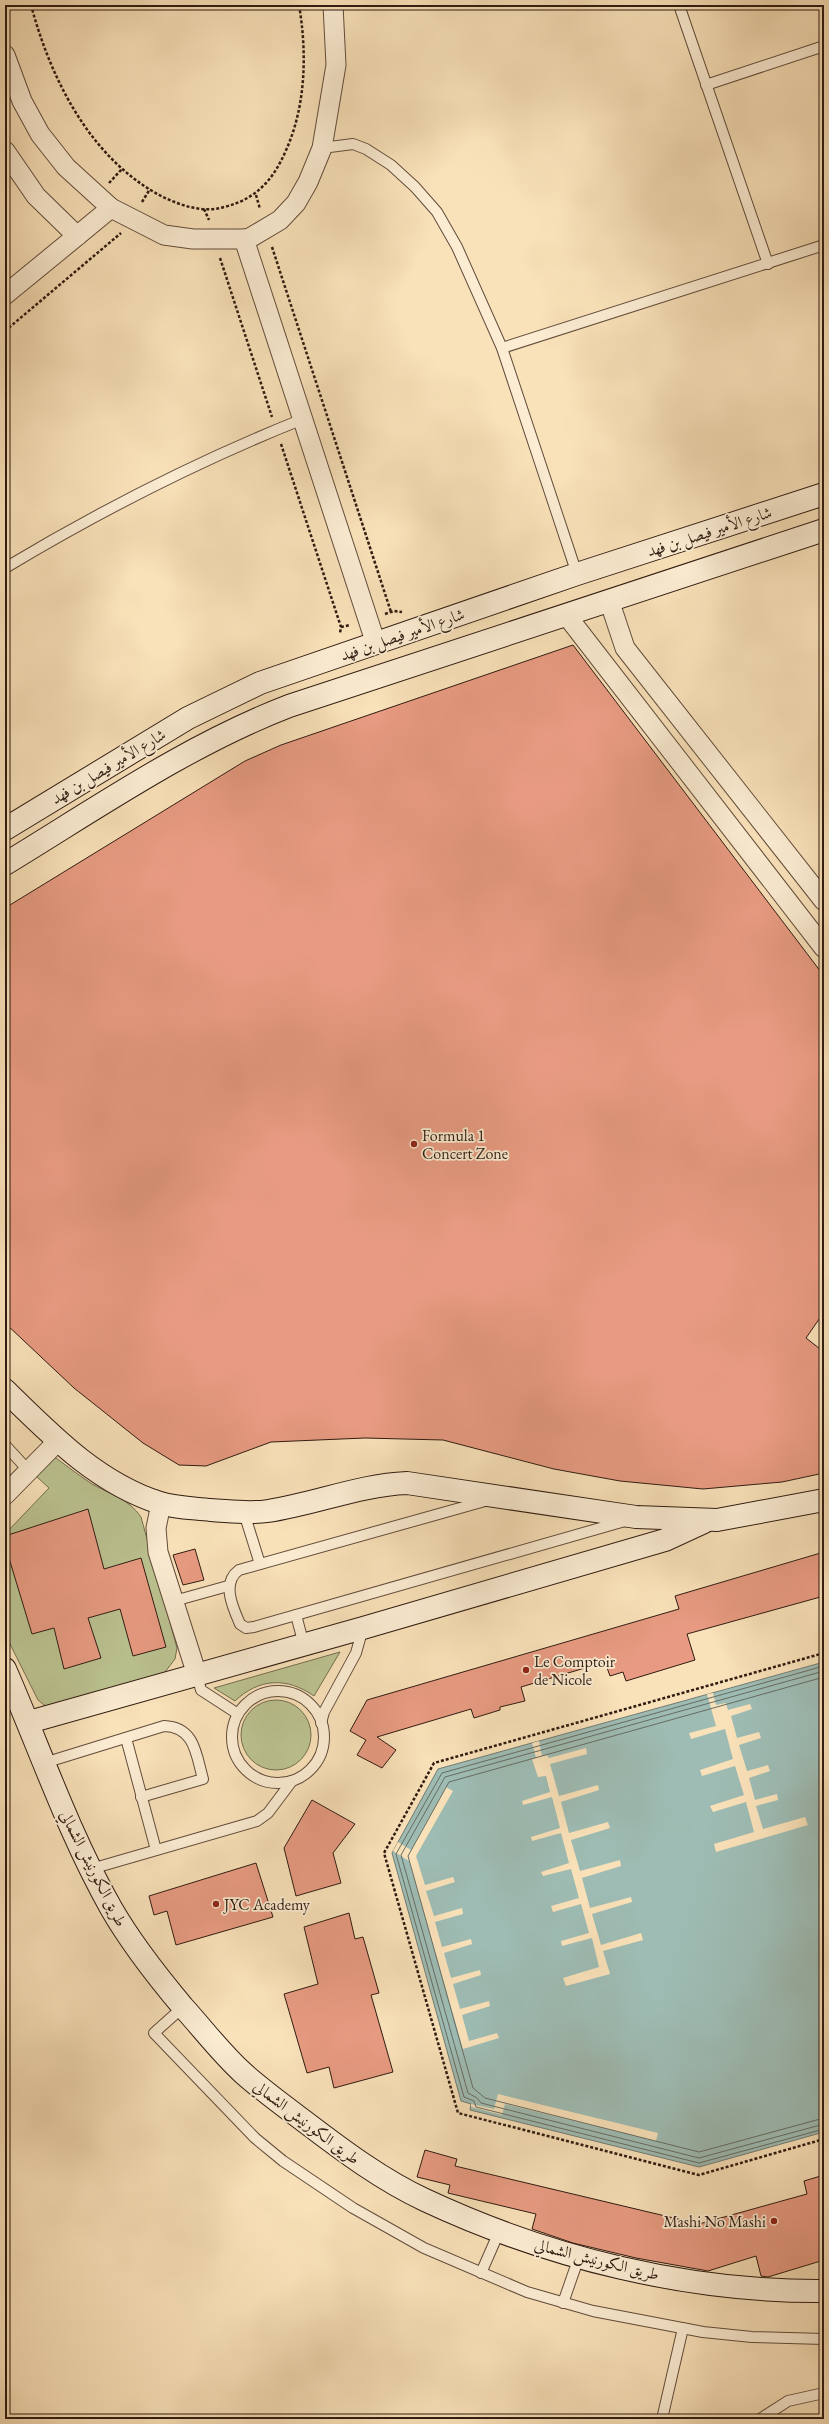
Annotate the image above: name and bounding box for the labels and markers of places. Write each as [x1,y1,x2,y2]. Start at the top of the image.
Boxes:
place label: Formula 1 Concert Zone [422,1125,508,1164]
marker: Formula 1 Concert Zone [409,1139,419,1149]
place label: Le Comptoir de Nicole [534,1651,616,1690]
marker: Le Comptoir de Nicole [521,1665,531,1675]
place label: JYC Academy [222,1894,311,1915]
marker: JYC Academy [211,1899,221,1909]
place label: Mashi No Mashi [663,2211,766,2232]
marker: Mashi No Mashi [769,2216,779,2226]

